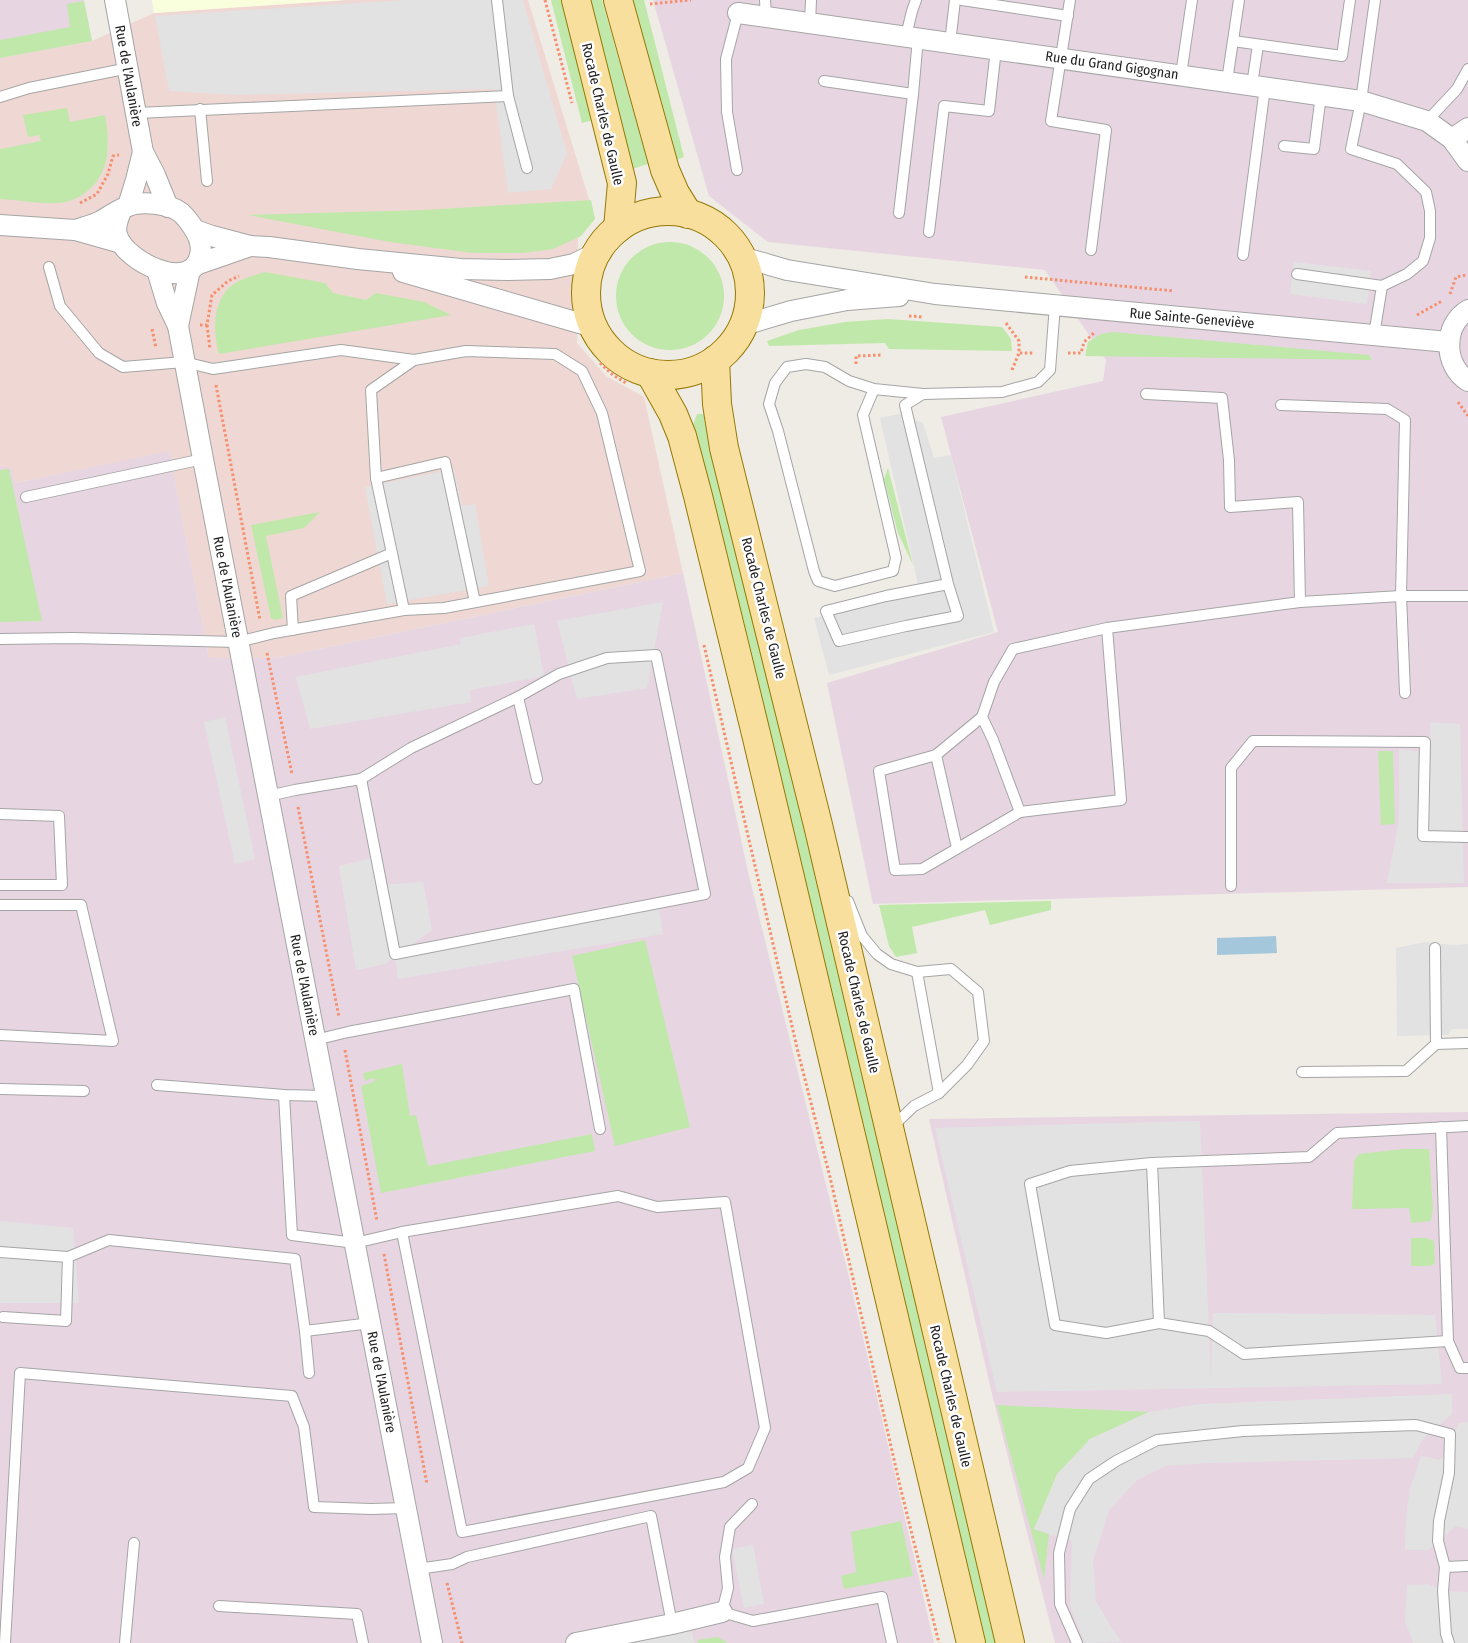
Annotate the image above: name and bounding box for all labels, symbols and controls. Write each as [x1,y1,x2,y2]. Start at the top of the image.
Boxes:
street label: Rue de l'Aulanière [111,24,146,128]
street label: Rocade Charles de Gaulle [578,41,627,187]
street label: Rue du Grand Gigognan [1044,48,1180,83]
street label: Rue Sainte-Geneviève [1129,305,1255,332]
street label: Rue de l'Aulanière [209,535,246,639]
street label: Rocade Charles de Gaulle [738,536,789,681]
street label: Rocade Charles de Gaulle [834,929,883,1075]
street label: Rue de l'Aulanière [286,933,323,1037]
street label: Rocade Charles de Gaulle [926,1323,975,1469]
street label: Rue de l'Aulanière [363,1330,400,1434]

